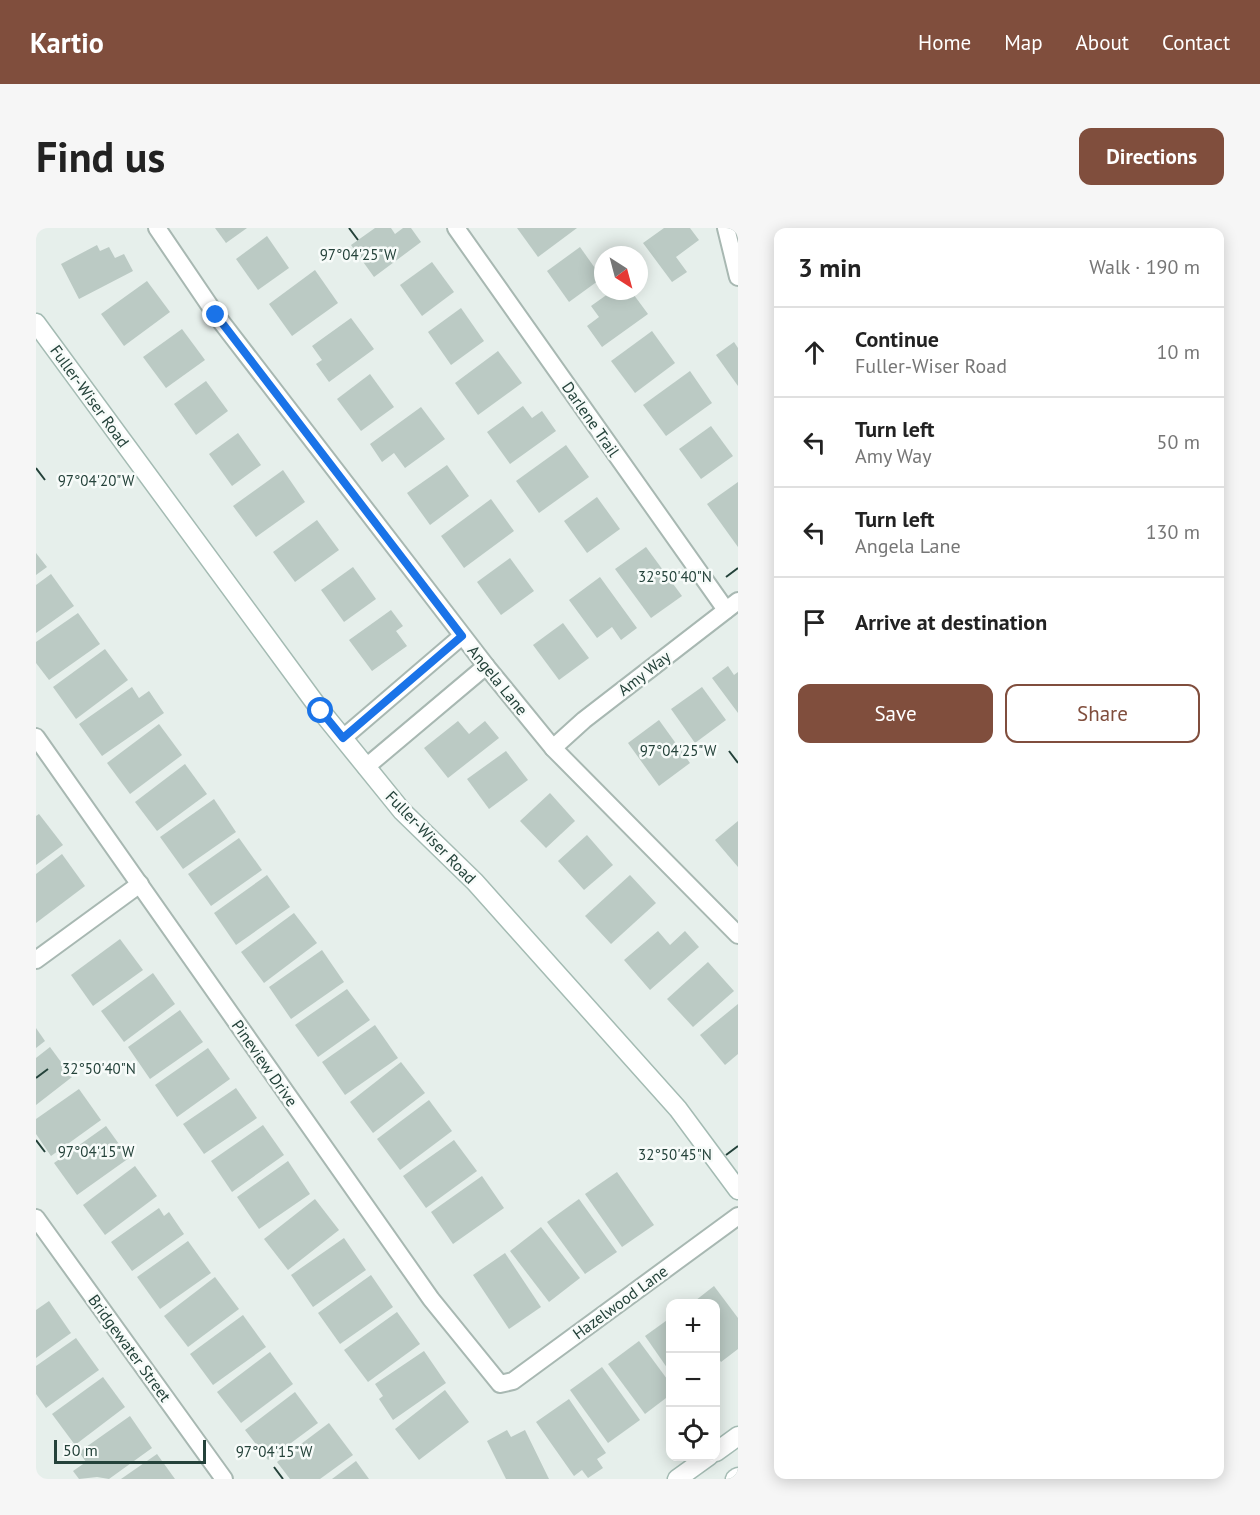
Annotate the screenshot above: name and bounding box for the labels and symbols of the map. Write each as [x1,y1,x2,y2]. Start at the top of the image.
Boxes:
text: 97°04'25"W [320,245,397,264]
north arrow [594,246,648,300]
route end [202,301,228,327]
street label: Fuller-Wiser Road [46,341,134,451]
street label: Darlene Trail [558,378,624,461]
text: 97°04'20"W [58,471,135,490]
text: 32°50'40"N [638,567,712,586]
street label: Angela Lane [464,641,532,719]
street label: Amy Way [614,646,675,700]
route start [307,697,333,723]
text: 97°04'25"W [640,741,717,760]
street label: Fuller-Wiser Road [382,786,480,888]
street label: Pineview Drive [228,1016,302,1110]
text: 32°50'40"N [62,1059,136,1078]
text: 97°04'15"W [58,1142,135,1161]
text: 32°50'45"N [638,1145,712,1164]
street label: Hazelwood Lane [569,1261,671,1343]
street label: Bridgewater Street [84,1290,176,1406]
scale bar [54,1437,206,1464]
text: 97°04'15"W [236,1442,313,1461]

